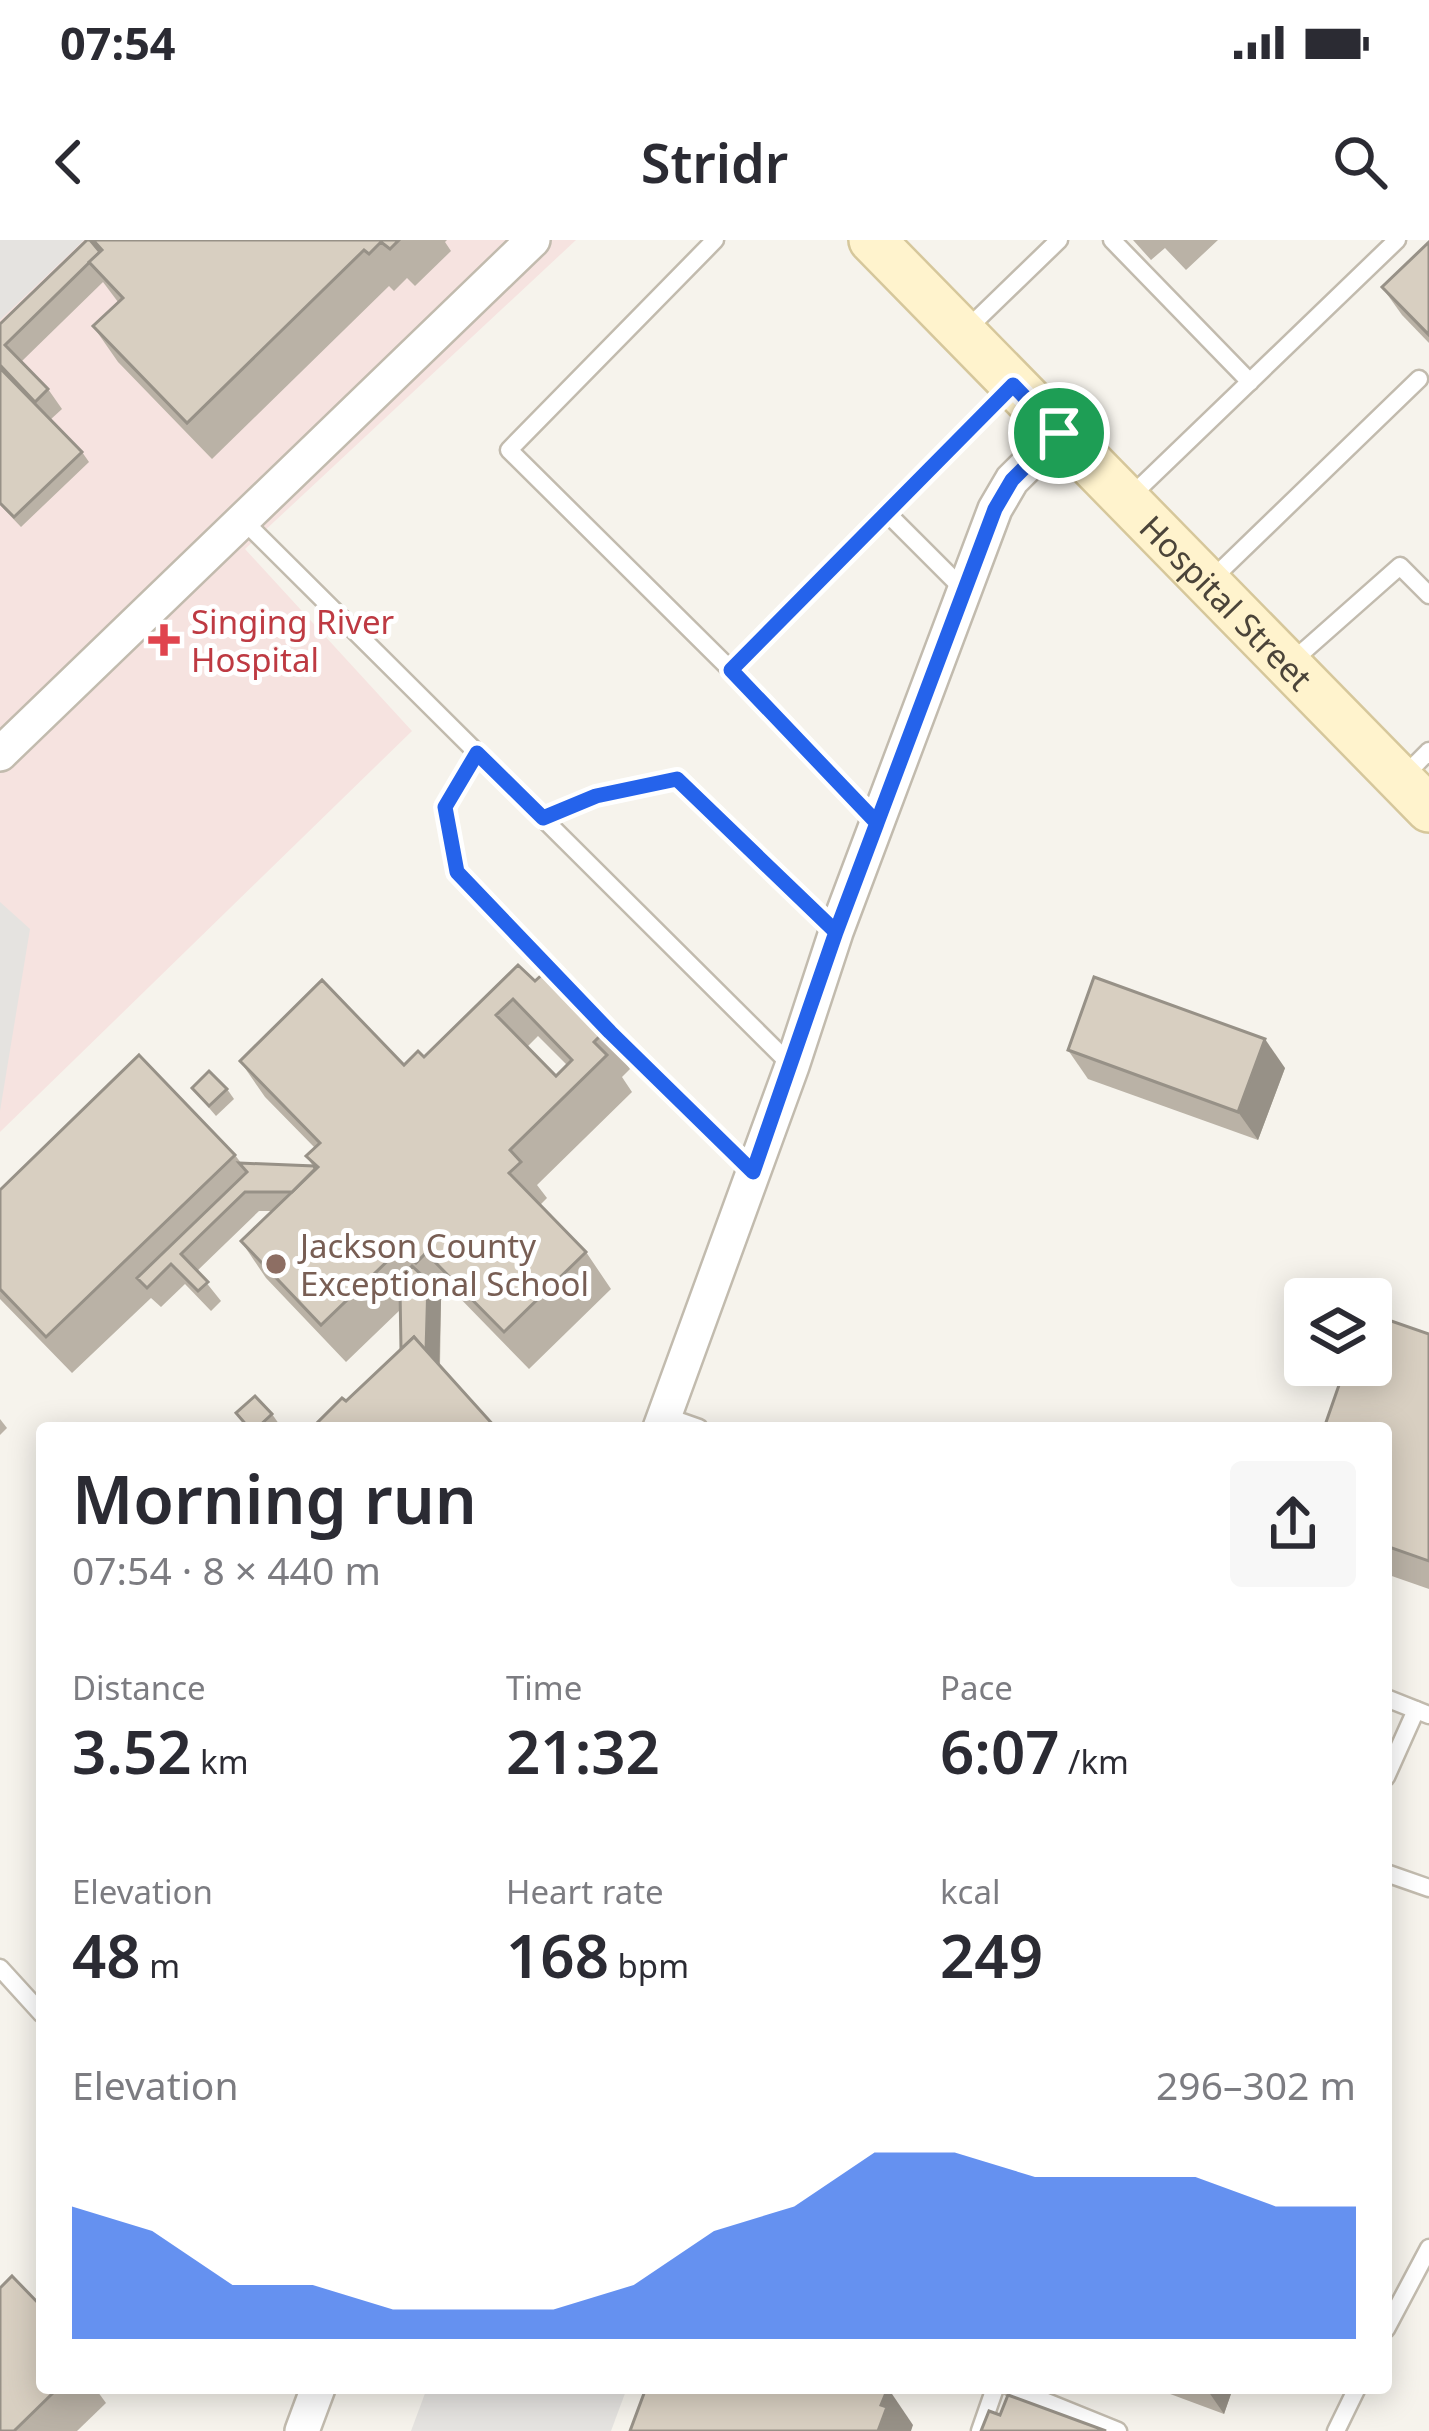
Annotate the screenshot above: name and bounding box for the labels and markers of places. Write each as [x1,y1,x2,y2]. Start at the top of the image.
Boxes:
pin [1008,382,1110,484]
place label: Singing River Hospital [191,599,395,682]
marker: Singing River Hospital [148,624,180,656]
place label: Jackson County Exceptional School [297,1223,589,1306]
marker: Jackson County Exceptional School [263,1251,289,1277]

